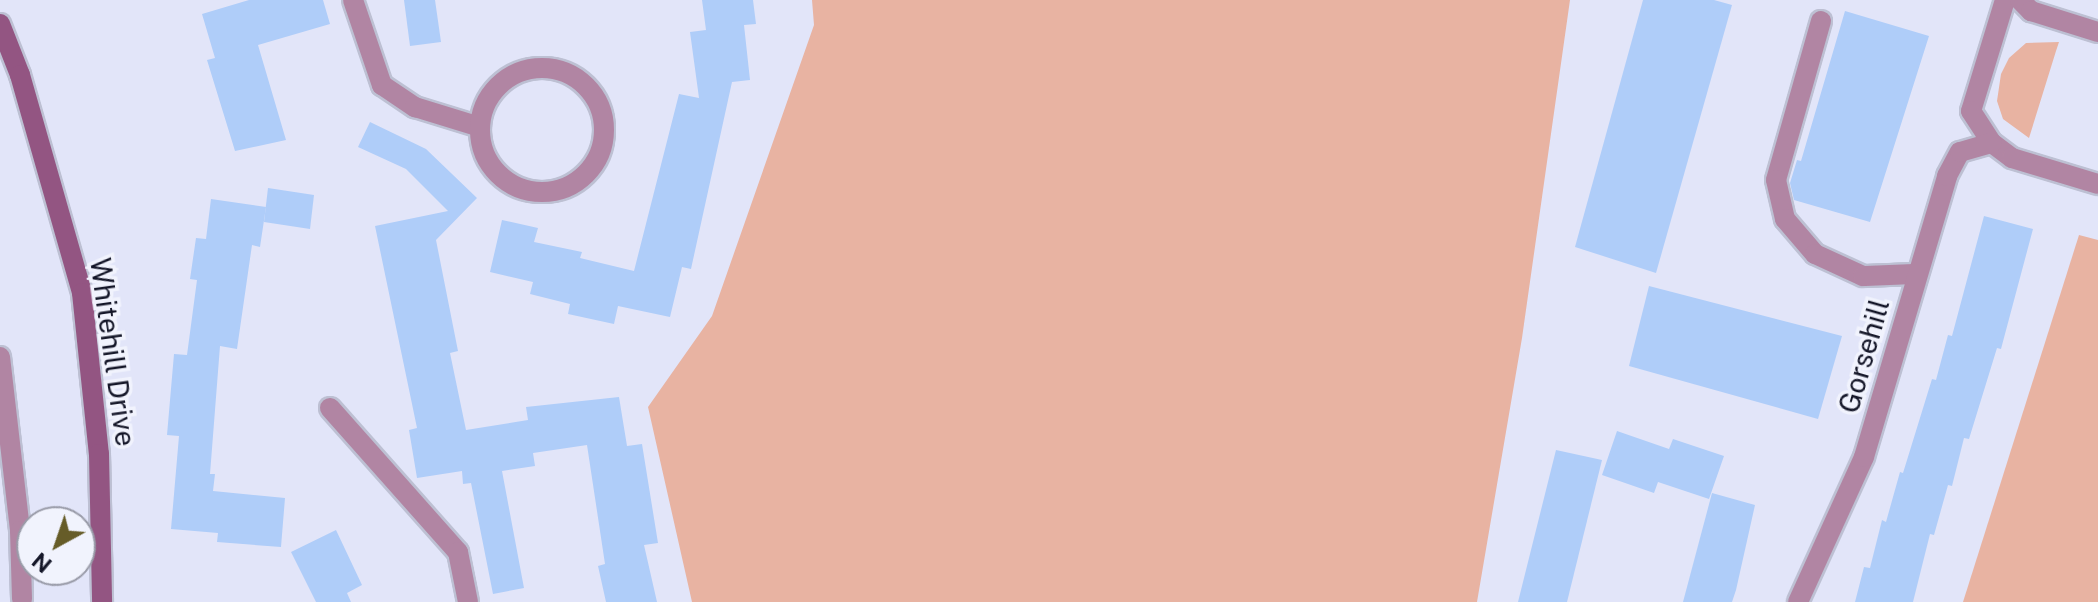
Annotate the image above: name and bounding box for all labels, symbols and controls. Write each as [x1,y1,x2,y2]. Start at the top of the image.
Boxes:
street label: Whitehill Drive [83,256,143,448]
street label: Gorsehill [1832,295,1896,417]
north arrow [16,506,96,586]
text: N [27,547,57,578]

